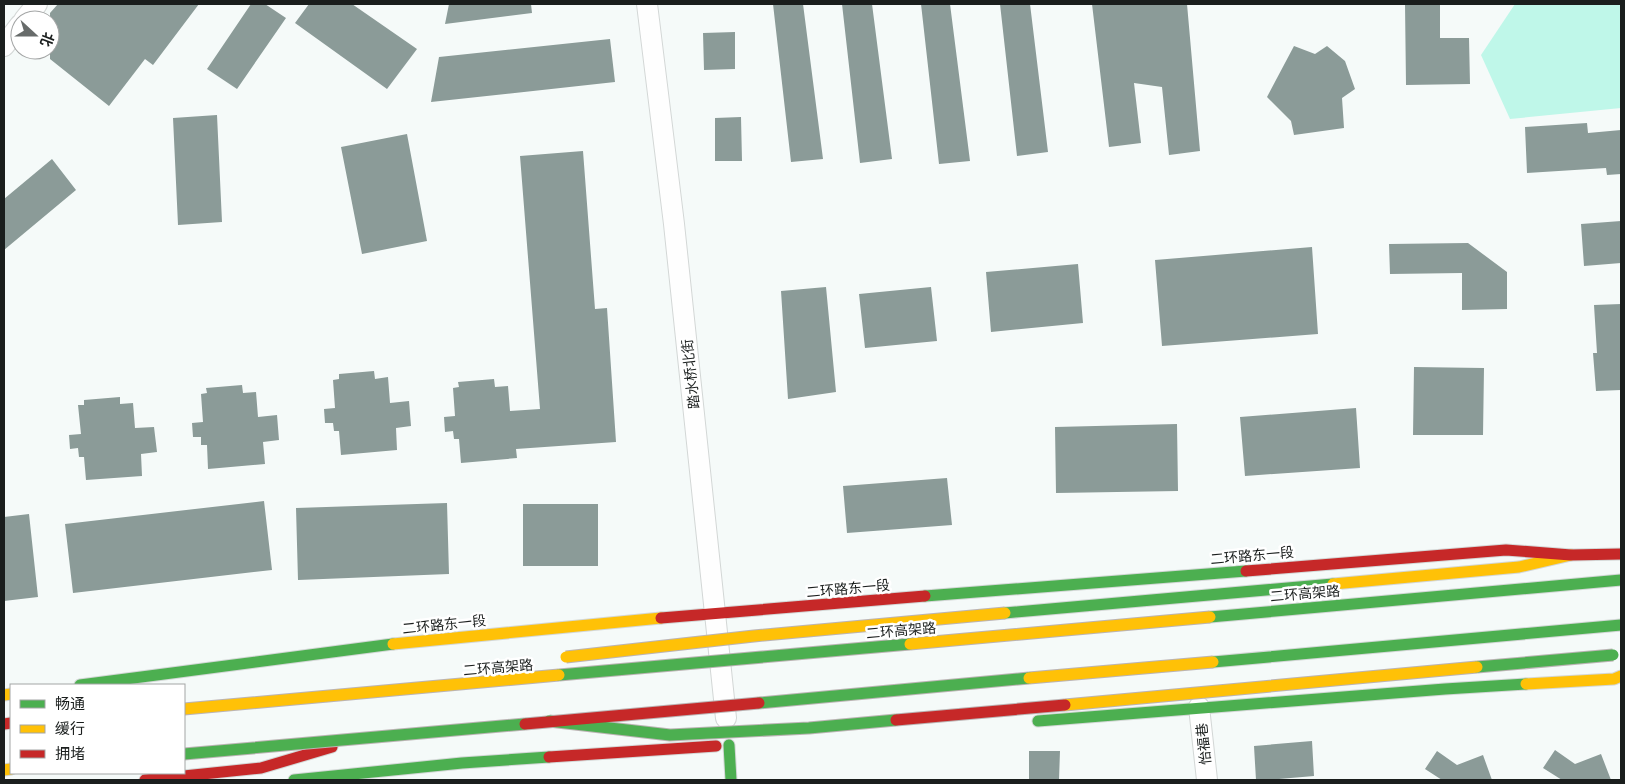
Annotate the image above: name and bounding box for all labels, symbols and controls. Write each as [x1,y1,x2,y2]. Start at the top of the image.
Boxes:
north arrow [10,10,60,60]
text: 北 [37,30,58,49]
street label: 踏水桥北街 [678,338,702,410]
street label: 二环路东一段 [1209,543,1295,567]
street label: 二环路东一段 [805,576,891,600]
street label: 二环高架路 [1269,581,1341,605]
street label: 二环路东一段 [401,611,487,637]
street label: 二环高架路 [865,618,937,642]
street label: 二环高架路 [462,655,534,679]
legend [10,684,185,774]
text: 畅通 [55,694,85,712]
text: 缓行 [55,719,85,737]
street label: 怡福巷 [1192,722,1214,766]
text: 拥堵 [55,744,85,762]

